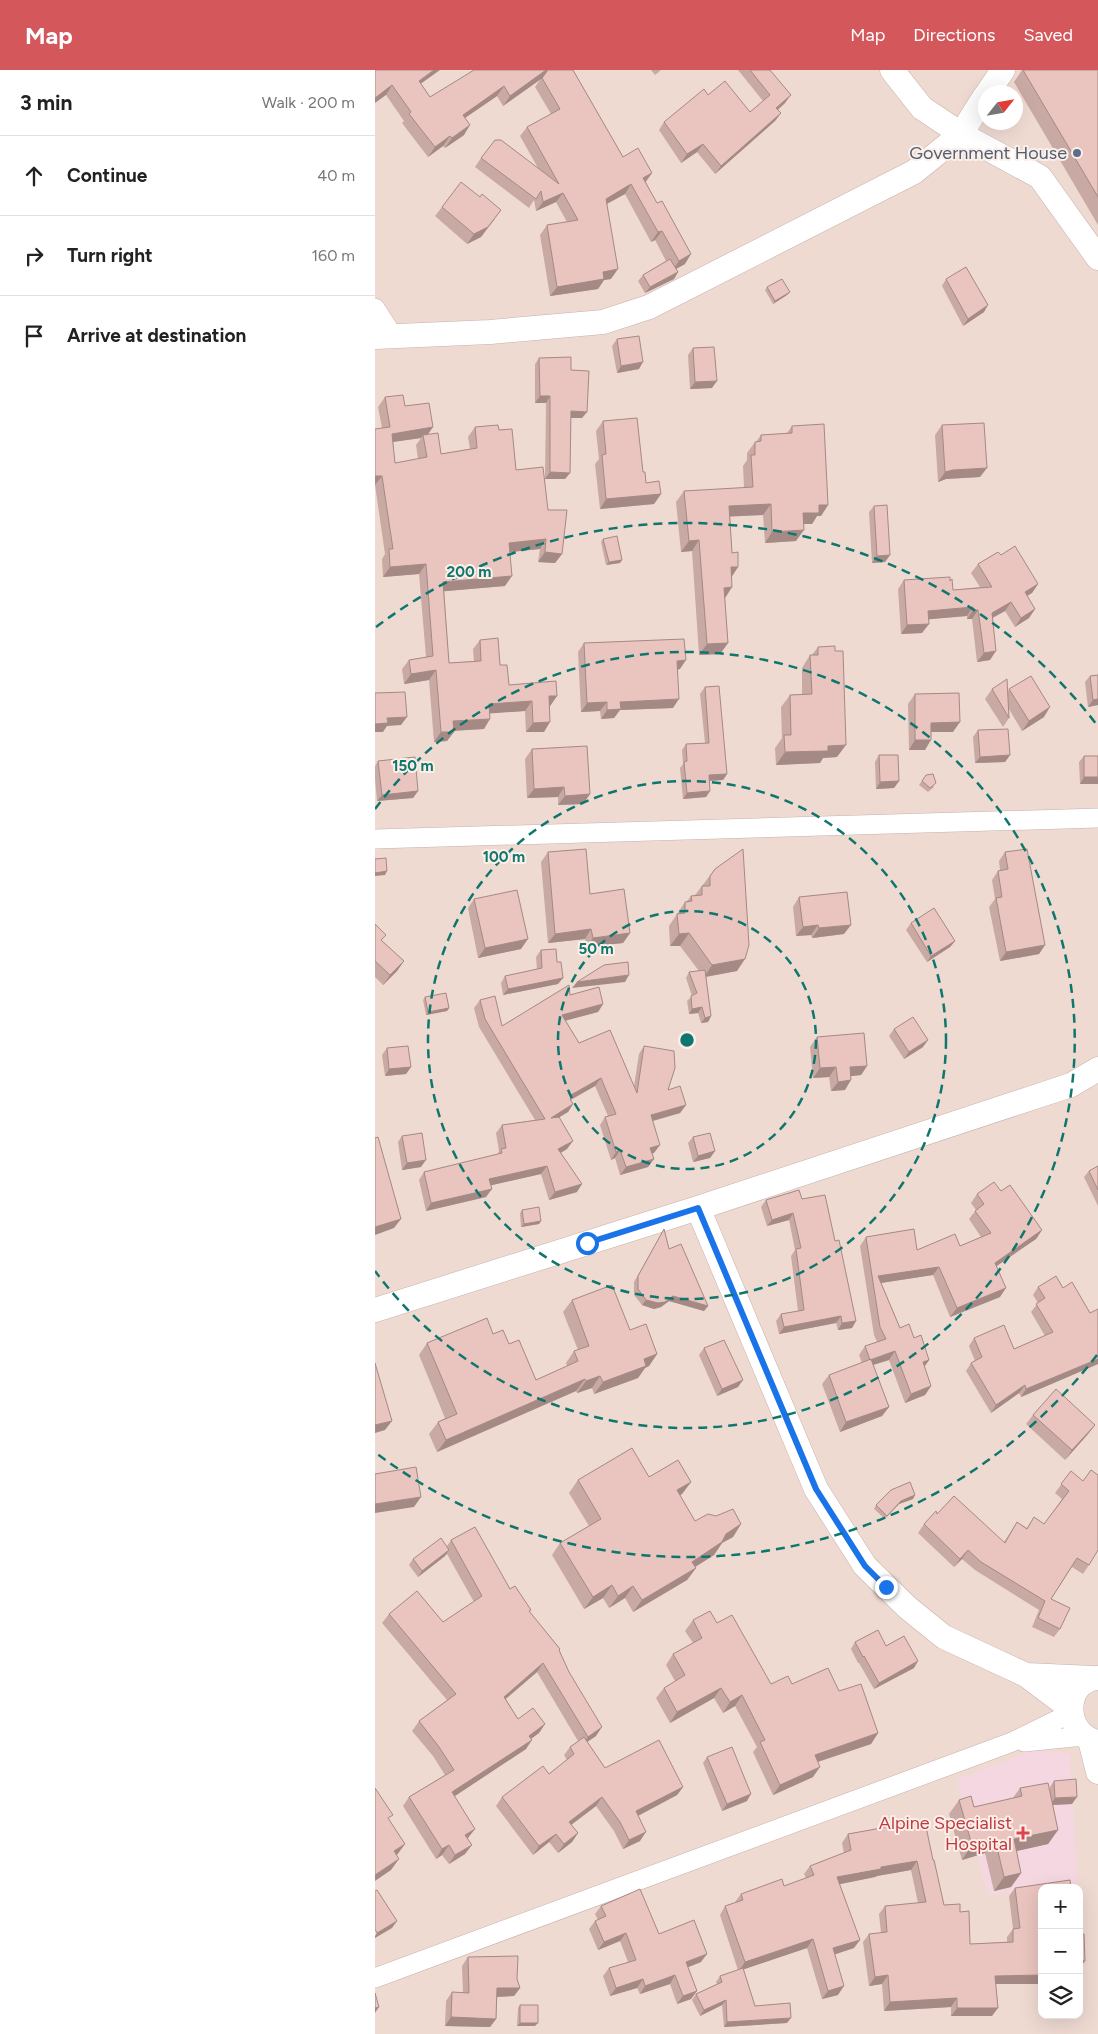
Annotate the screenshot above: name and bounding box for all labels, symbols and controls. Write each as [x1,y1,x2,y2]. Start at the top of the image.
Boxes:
text: Map [25,21,73,50]
text: Map [850,24,885,46]
text: Directions [913,24,995,46]
text: Saved [1023,24,1073,46]
north arrow [978,85,1023,130]
text: 3 min [20,90,72,115]
text: Walk · 200 m [262,93,355,112]
place label: Government House [909,142,1067,164]
marker: Government House [1071,147,1083,159]
icon: ahead [20,162,48,190]
text: Continue [67,164,147,187]
text: 40 m [317,166,355,185]
icon: right [20,242,48,270]
text: Turn right [67,244,153,267]
text: 160 m [312,246,355,265]
icon: arrive [20,322,48,350]
text: Arrive at destination [67,324,246,347]
text: 200 m [447,563,491,581]
text: 150 m [392,757,434,775]
text: 100 m [483,848,525,866]
text: 50 m [578,940,614,958]
centre of rings [678,1031,696,1049]
route start [576,1232,599,1255]
route end [875,1576,898,1599]
place label: Alpine Specialist Hospital [879,1812,1012,1855]
marker: Alpine Specialist Hospital [1016,1826,1030,1840]
map controls [1038,1884,1083,2019]
button: + [1038,1884,1083,1929]
button: − [1038,1929,1083,1974]
button: layers [1038,1974,1083,2019]

